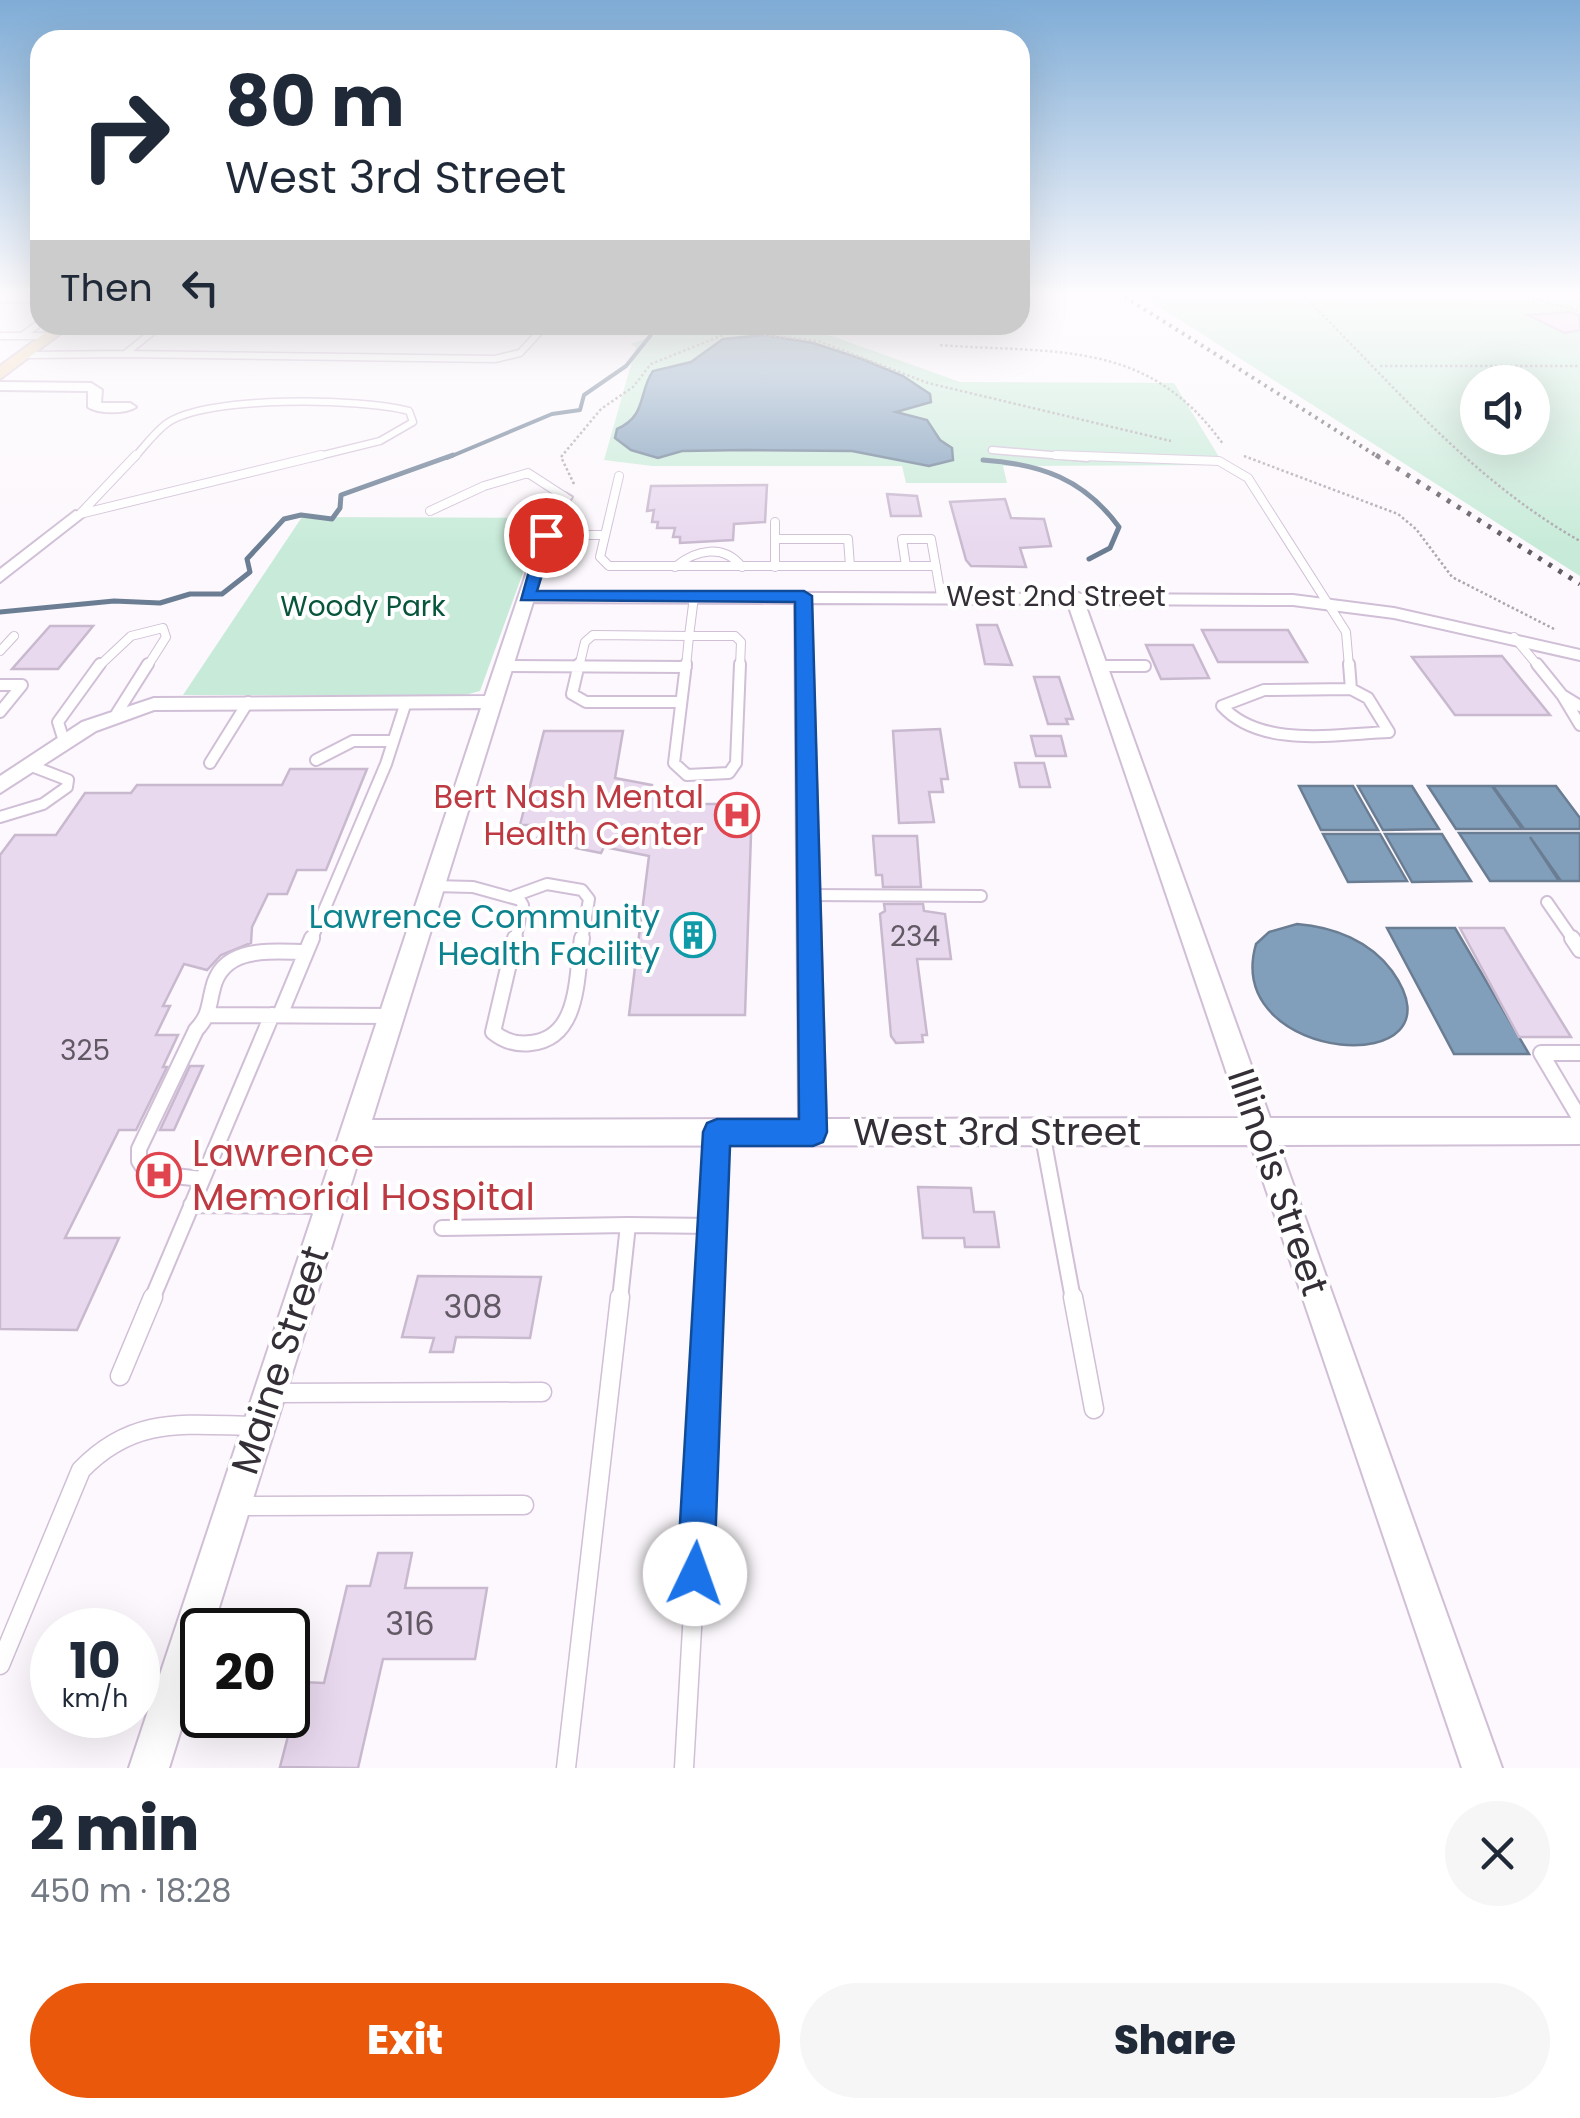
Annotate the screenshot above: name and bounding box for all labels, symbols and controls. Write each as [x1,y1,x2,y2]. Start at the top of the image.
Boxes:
text: 80 m [225,52,405,151]
icon: right [60,70,190,200]
text: West 3rd Street [225,146,566,209]
icon: left [173,260,228,315]
text: Then [60,261,153,314]
map controls [1460,365,1550,455]
button: sound [1460,365,1550,455]
pin [504,493,589,578]
icon: arrive [519,508,574,563]
street label: West 2nd Street [946,577,1166,616]
park label: Woody Park [280,587,446,626]
place label: Bert Nash Mental Health Center [434,774,704,856]
hospital icon: Bert Nash Mental Health Center [714,792,760,838]
place label: Lawrence Community Health Facility [309,894,660,976]
building icon: Lawrence Community Health Facility [670,912,716,958]
house number: 234 [890,917,940,956]
house number: 325 [60,1031,110,1070]
street label: Illinois Street [1215,1061,1342,1302]
street label: West 3rd Street [853,1105,1141,1158]
place label: Lawrence Memorial Hospital [192,1126,535,1223]
hospital icon: Lawrence Memorial Hospital [136,1152,182,1198]
street label: Maine Street [218,1239,341,1481]
house number: 308 [443,1284,503,1329]
position arrow [643,1522,747,1626]
house number: 316 [385,1601,435,1646]
speed limit sign: 20 [180,1608,310,1738]
text: 10 [69,1625,121,1696]
text: km/h [62,1681,128,1716]
text: 2 min [30,1787,199,1871]
button: close [1445,1801,1550,1906]
text: 450 m · 18:28 [30,1868,232,1913]
button: Exit [30,1983,780,2098]
button: Share [800,1983,1550,2098]

